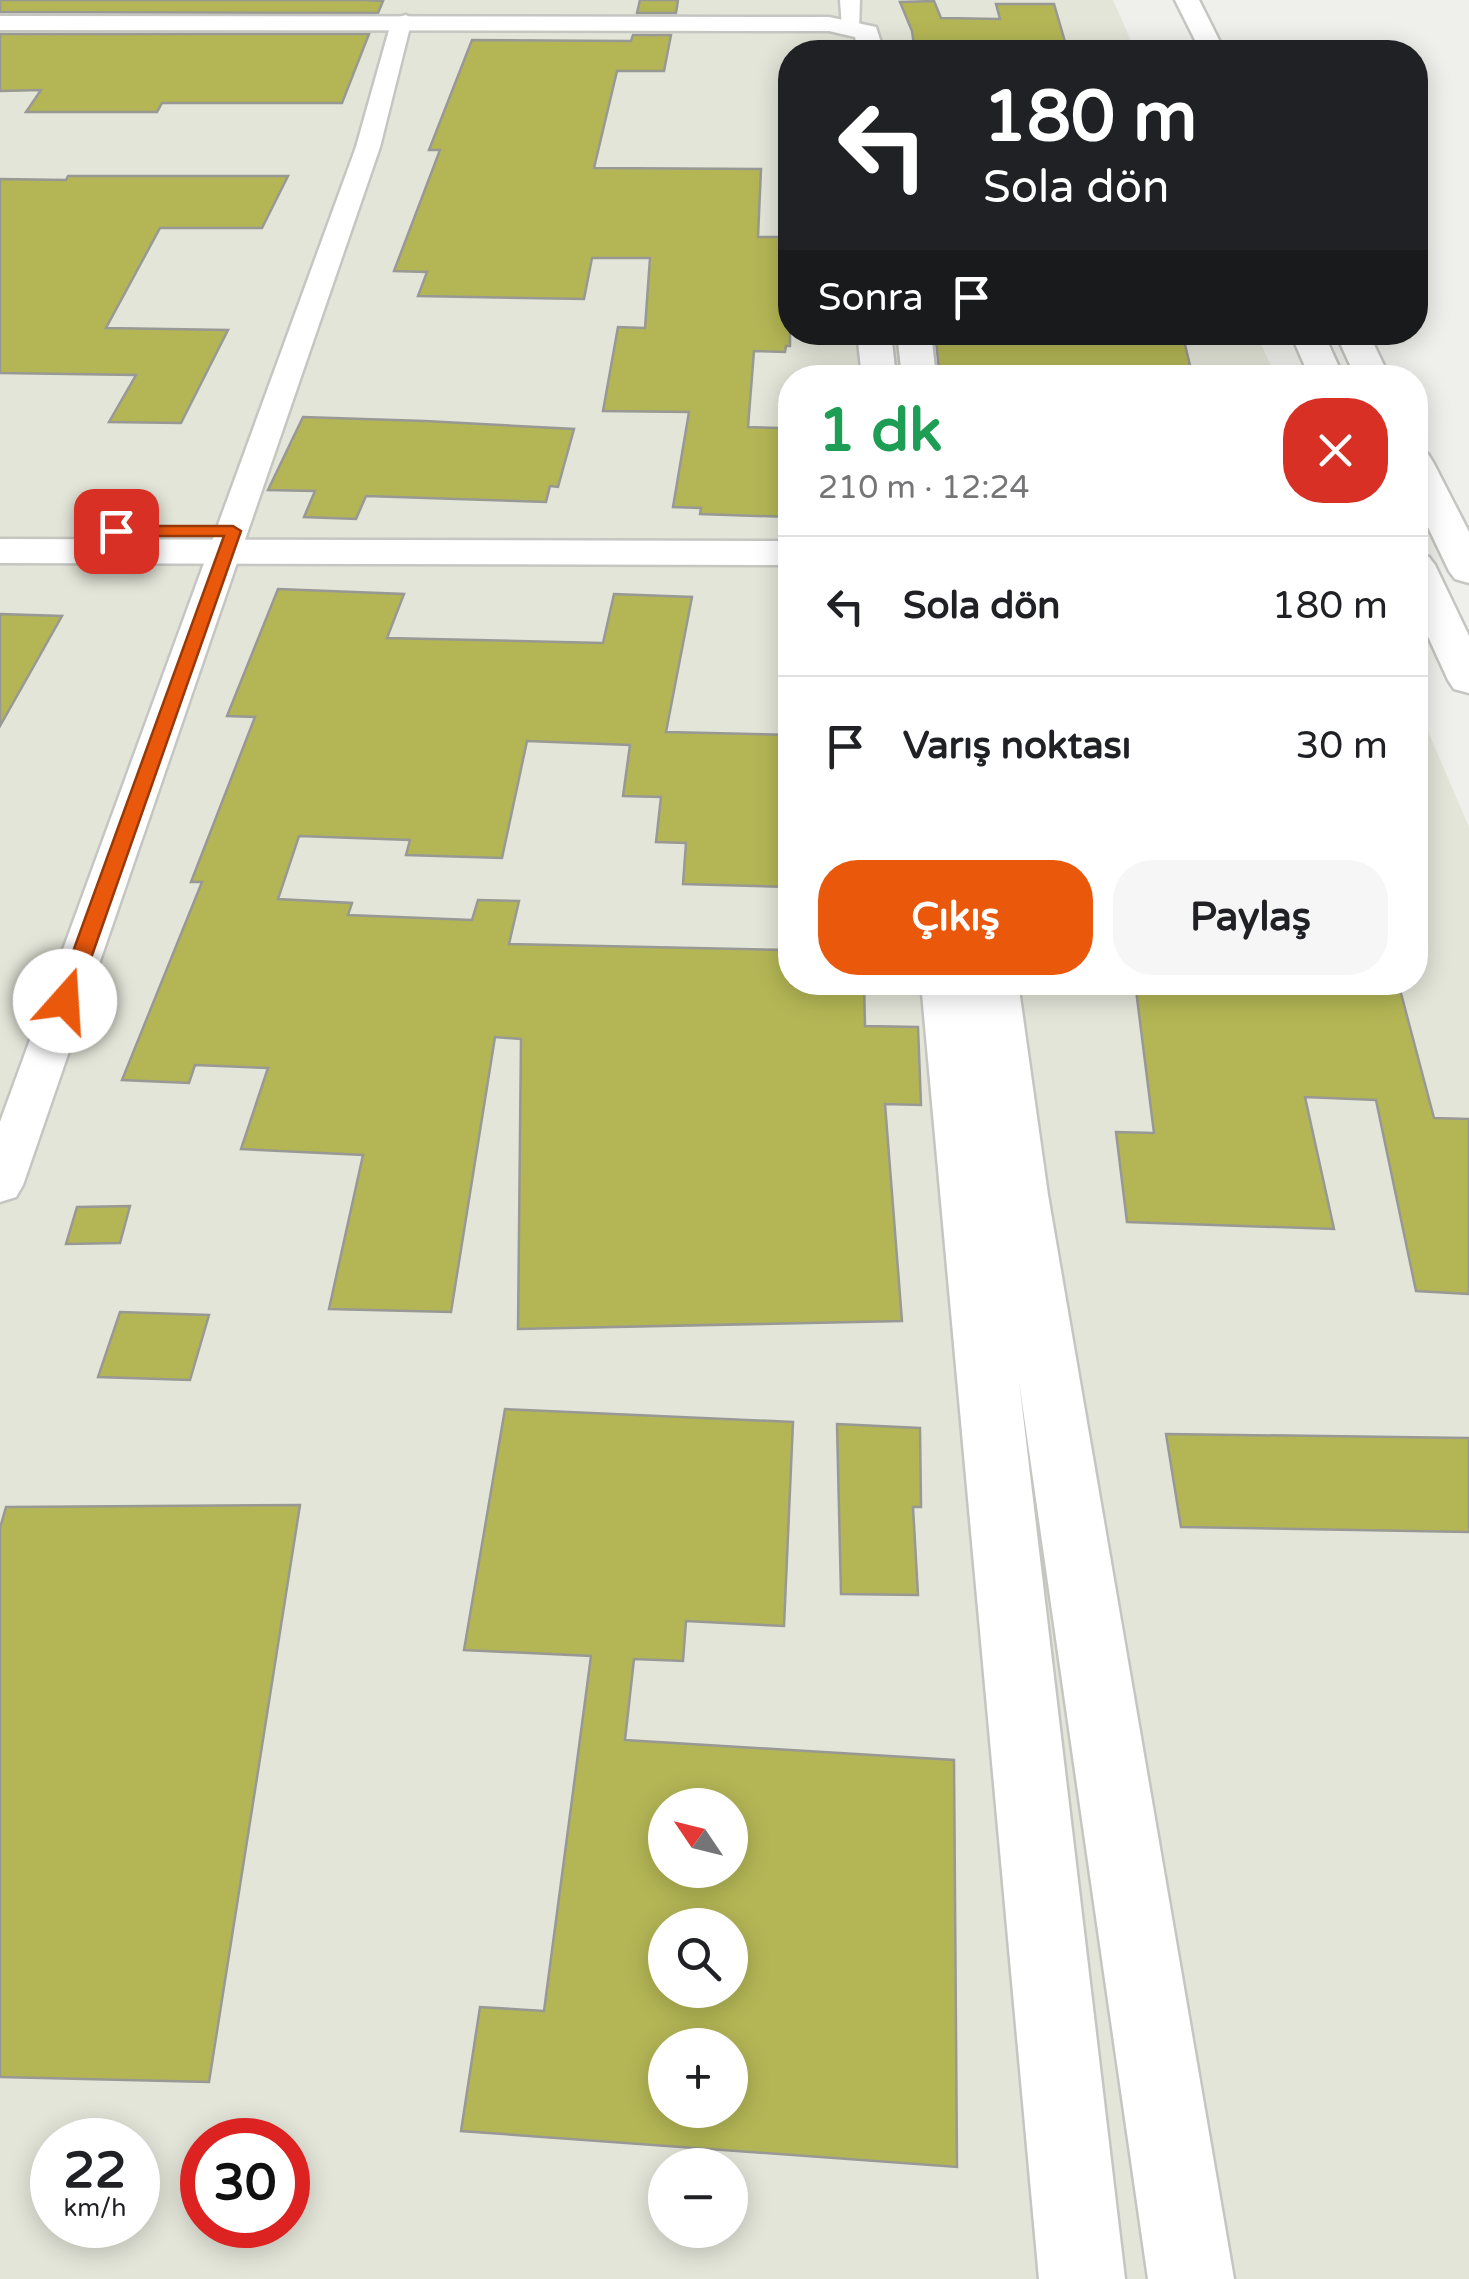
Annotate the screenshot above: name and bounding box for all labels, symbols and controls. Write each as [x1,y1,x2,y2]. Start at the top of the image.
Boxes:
text: 180 m [983,76,1197,160]
icon: left [818,80,948,210]
text: Sola dön [983,161,1169,215]
icon: arrive [944,270,999,325]
text: Sonra [818,275,924,321]
text: 1 dk [818,395,942,467]
button: close [1283,398,1388,503]
text: 210 m · 12:24 [818,469,1030,507]
pin [74,489,159,574]
icon: arrive [89,504,144,559]
icon: left [818,579,873,634]
text: Sola dön [903,583,1060,629]
text: 180 m [1272,583,1388,629]
icon: arrive [818,719,873,774]
text: Varış noktası [903,723,1131,769]
text: 30 m [1296,723,1388,769]
button: Çıkış [818,860,1093,975]
button: Paylaş [1113,860,1388,975]
position arrow [13,949,117,1053]
north arrow [648,1788,748,1888]
map controls [648,1788,748,2248]
button: search [648,1908,748,2008]
button: + [648,2028,748,2128]
speed limit sign: 30 [180,2118,310,2248]
text: 22 [64,2141,126,2201]
button: − [648,2148,748,2248]
text: km/h [64,2193,126,2223]

